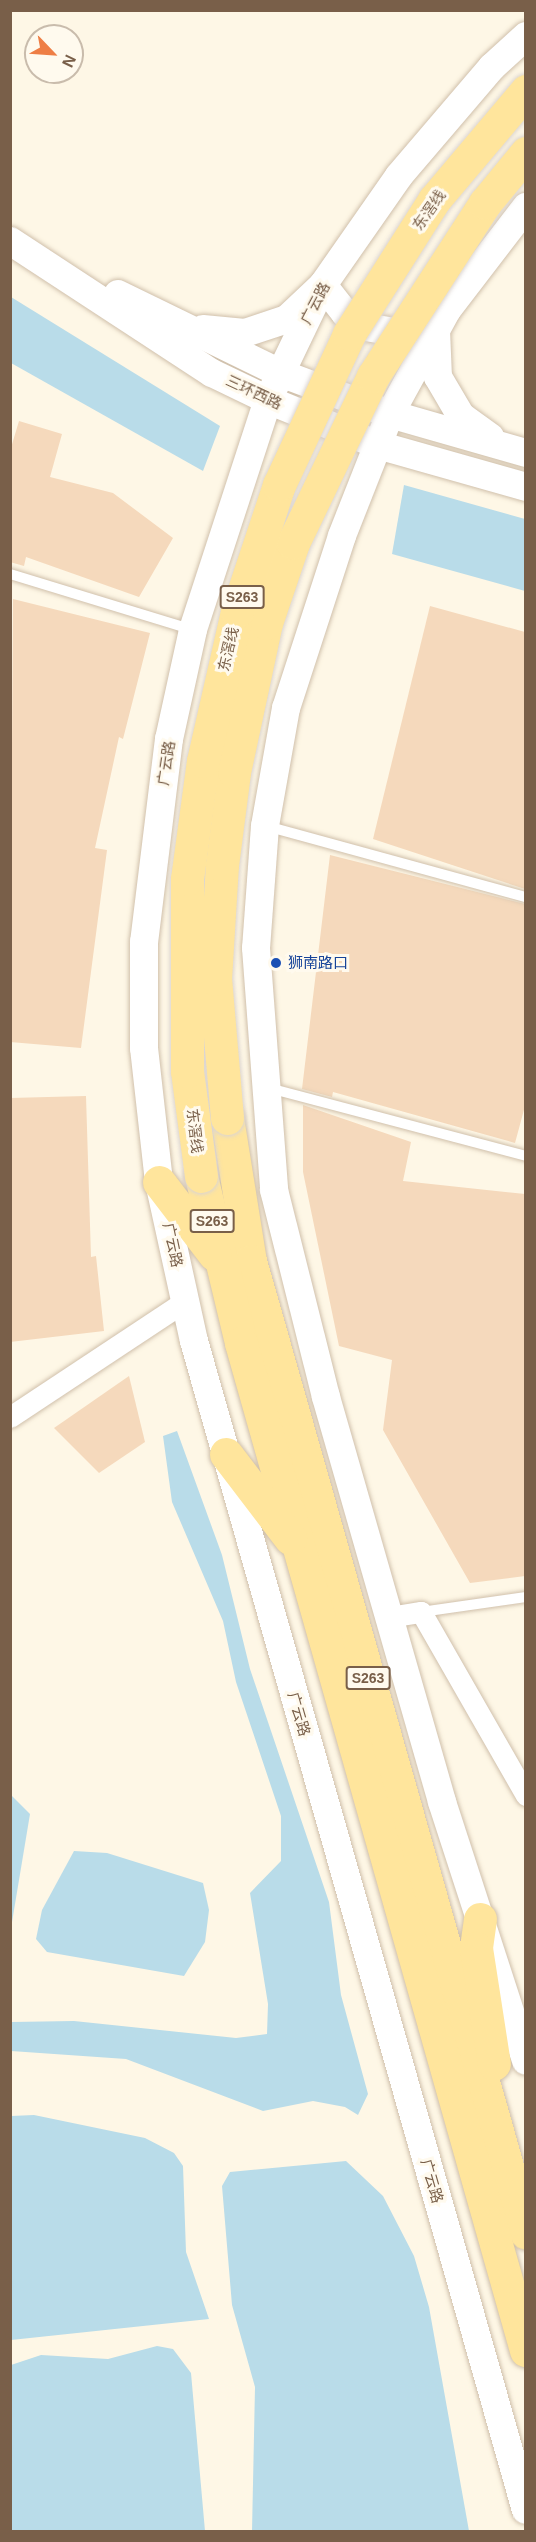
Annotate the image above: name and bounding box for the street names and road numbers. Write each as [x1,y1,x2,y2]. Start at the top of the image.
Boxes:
street label: 东滘线 [409,186,449,234]
street label: 广云路 [296,279,334,327]
street label: 三环西路 [223,371,285,413]
road number: S263 [220,586,264,608]
street label: 东滘线 [214,625,242,673]
street label: 广云路 [154,739,178,787]
street label: 东滘线 [183,1108,207,1154]
road number: S263 [190,1210,234,1232]
street label: 广云路 [160,1221,186,1269]
road number: S263 [346,1667,391,1689]
street label: 广云路 [284,1690,314,1738]
street label: 广云路 [417,2157,447,2205]

